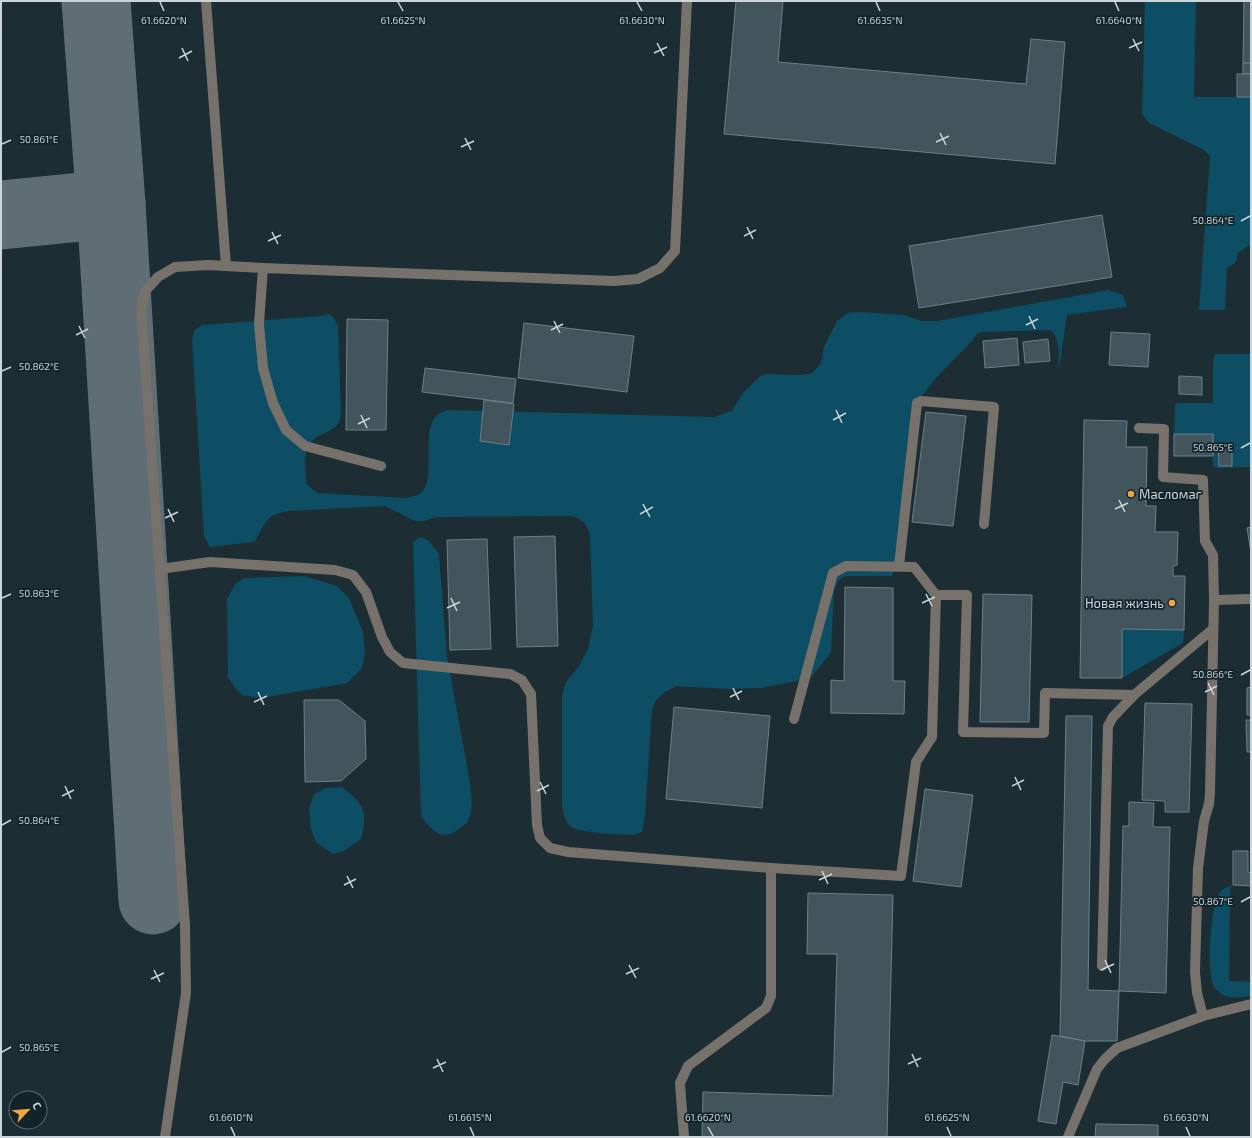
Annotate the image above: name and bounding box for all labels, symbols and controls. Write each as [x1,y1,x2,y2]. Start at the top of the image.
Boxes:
text: 61.6620°N [141,14,187,26]
text: 61.6625°N [380,14,426,26]
text: 61.6630°N [619,14,665,26]
text: 61.6635°N [857,14,903,26]
text: 61.6640°N [1096,14,1142,26]
text: 50.861°E [20,133,59,145]
text: 50.864°E [1193,214,1234,226]
text: 50.862°E [19,360,60,372]
text: 50.865°E [1193,441,1233,453]
place label: Масломаг [1139,486,1202,502]
marker: Масломаг [1126,489,1136,499]
text: 50.863°E [19,587,60,599]
place label: Новая жизнь [1085,595,1164,611]
marker: Новая жизнь [1167,598,1177,608]
text: 50.866°E [1193,668,1234,680]
text: 50.864°E [19,814,60,826]
text: 50.867°E [1193,895,1233,907]
text: 50.865°E [19,1041,59,1053]
north arrow [8,1090,48,1130]
text: С [30,1100,45,1112]
text: 61.6610°N [209,1111,253,1123]
text: 61.6615°N [448,1111,492,1123]
text: 61.6620°N [685,1111,731,1123]
text: 61.6625°N [924,1111,970,1123]
text: 61.6630°N [1163,1111,1209,1123]

